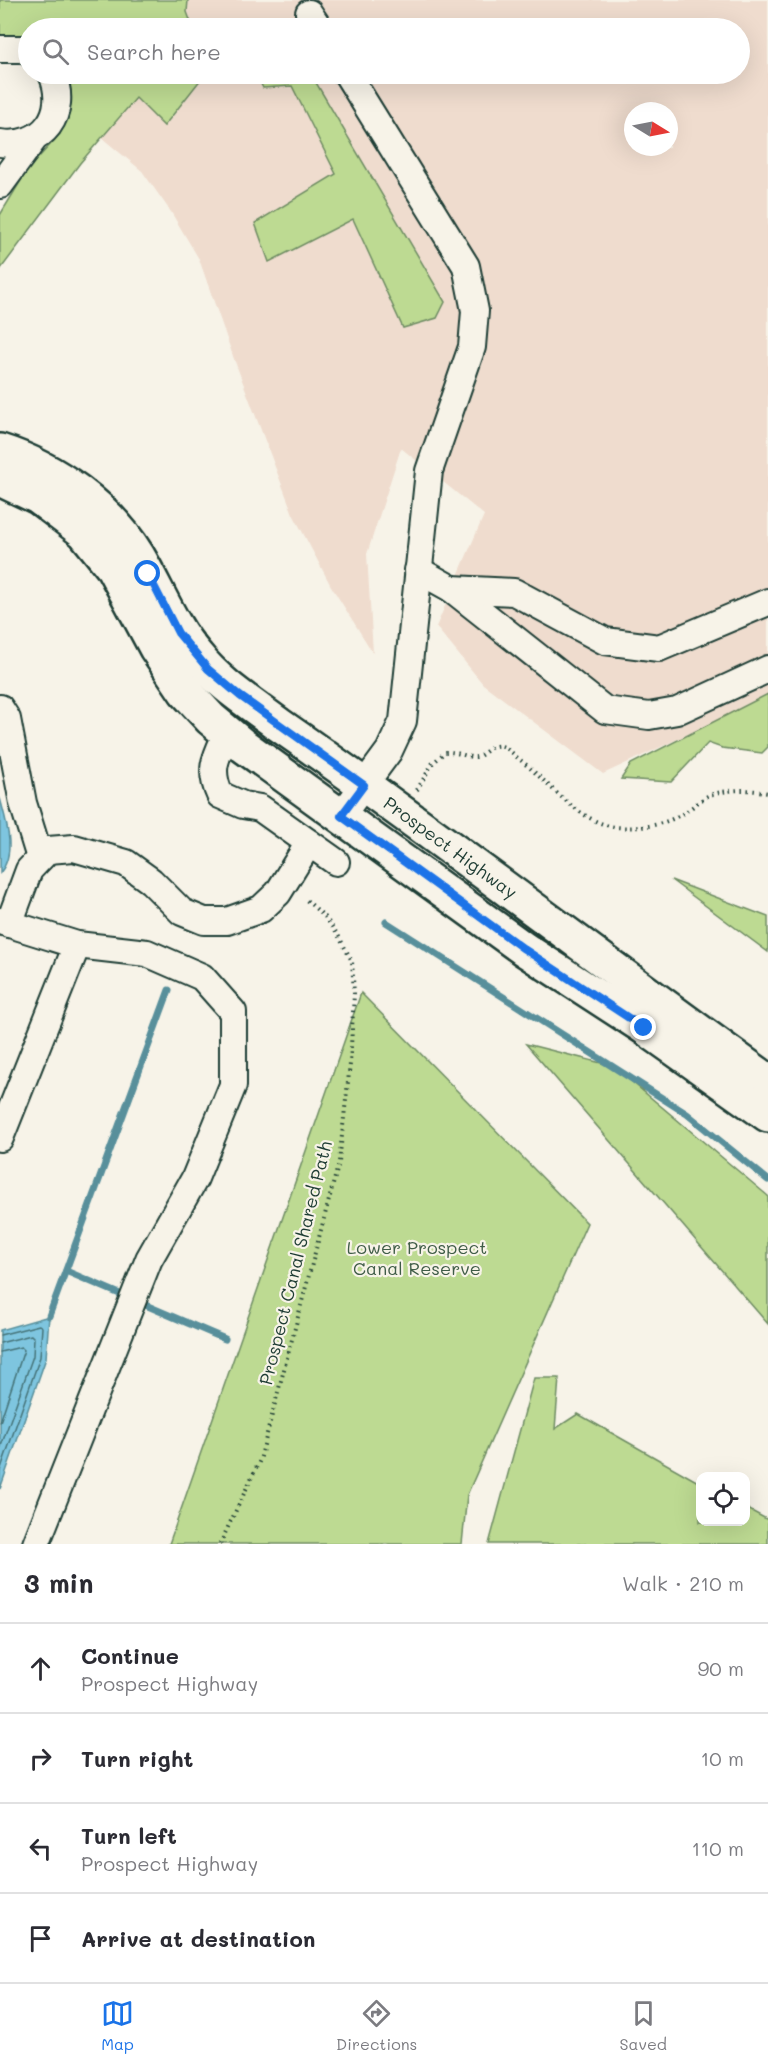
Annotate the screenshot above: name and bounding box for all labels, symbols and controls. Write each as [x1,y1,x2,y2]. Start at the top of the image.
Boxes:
search box [18,18,750,84]
icon: search [39,35,72,68]
text: Search here [87,37,221,66]
north arrow [624,102,678,156]
route start [134,560,160,586]
street label: Prospect Highway [379,791,522,904]
route end [630,1014,656,1040]
street label: Prospect Canal Shared Path [253,1138,337,1387]
park label: Lower Prospect Canal Reserve [347,1235,487,1280]
map controls [696,1472,750,1526]
button: locate [696,1472,750,1526]
text: 3 min [24,1566,93,1600]
text: Walk · 210 m [622,1570,744,1596]
text: Continue [81,1641,179,1670]
icon: ahead [24,1652,57,1685]
text: 90 m [698,1655,744,1681]
text: Prospect Highway [81,1670,258,1696]
icon: right [24,1742,57,1775]
text: Turn right [81,1744,193,1773]
text: 10 m [700,1745,744,1771]
text: Turn left [81,1821,177,1850]
icon: left [24,1832,57,1865]
text: 110 m [691,1835,744,1861]
text: Prospect Highway [81,1850,258,1876]
icon: arrive [24,1922,57,1955]
text: Arrive at destination [81,1924,316,1953]
tab: Map [101,1997,134,2054]
tab: Directions [336,1997,417,2054]
tab: Saved [619,1997,667,2054]

